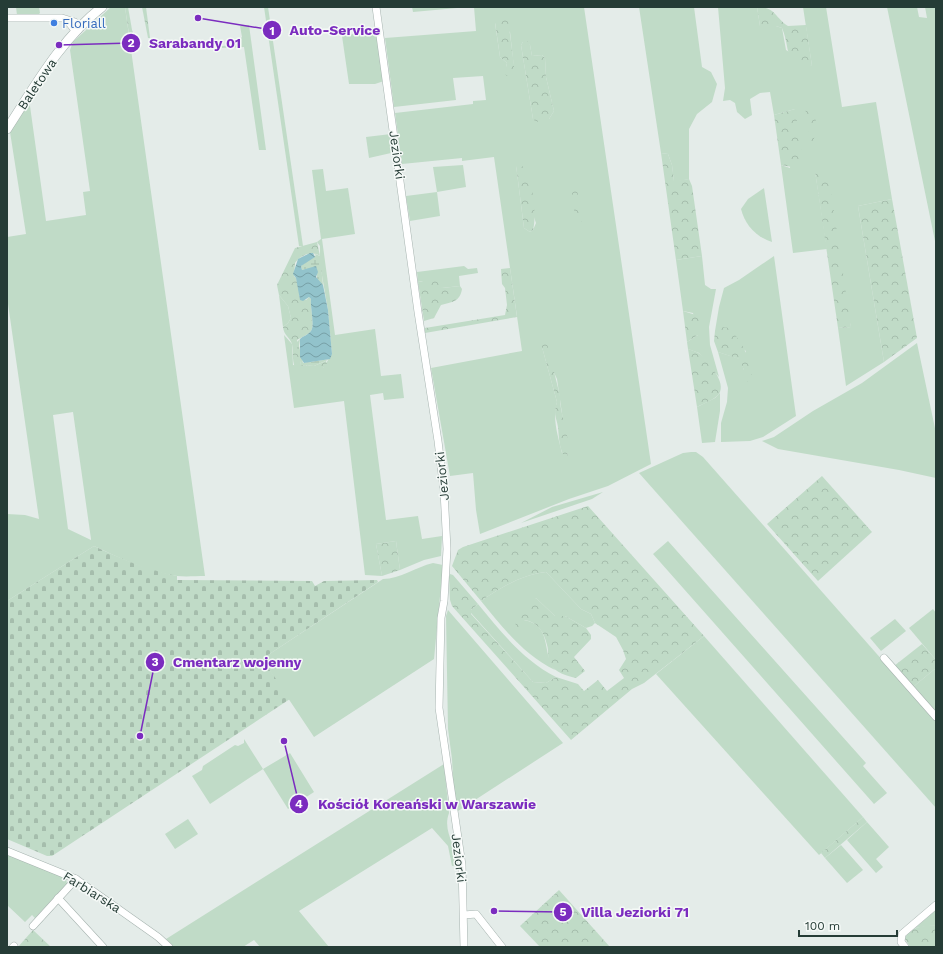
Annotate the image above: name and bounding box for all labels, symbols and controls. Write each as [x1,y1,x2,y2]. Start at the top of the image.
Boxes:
place label: Floriall [62,16,106,31]
callout: Auto-Service [262,17,388,43]
marker: Floriall [49,18,59,28]
text: Auto-Service [290,22,380,38]
text: 1 [269,24,275,38]
callout: Sarabandy 01 [121,30,249,56]
text: Sarabandy 01 [149,35,241,51]
text: 2 [127,36,135,50]
street label: Baletowa [14,55,60,112]
street label: Jeziorki [386,130,408,180]
street label: Jeziorki [432,451,452,501]
callout: Cmentarz wojenny [145,649,310,675]
text: Cmentarz wojenny [173,654,301,670]
text: 3 [151,655,159,669]
callout: Kościół Koreański w Warszawie [289,791,544,817]
text: Kościół Koreański w Warszawie [318,796,536,812]
text: 4 [295,797,303,811]
street label: Jeziorki [449,833,469,883]
street label: Farbiarska [60,868,124,916]
callout: Villa Jeziorki 71 [553,899,697,925]
text: Villa Jeziorki 71 [581,904,689,920]
text: 5 [560,905,567,919]
scale bar [799,912,897,938]
text: 100 m [805,919,840,933]

